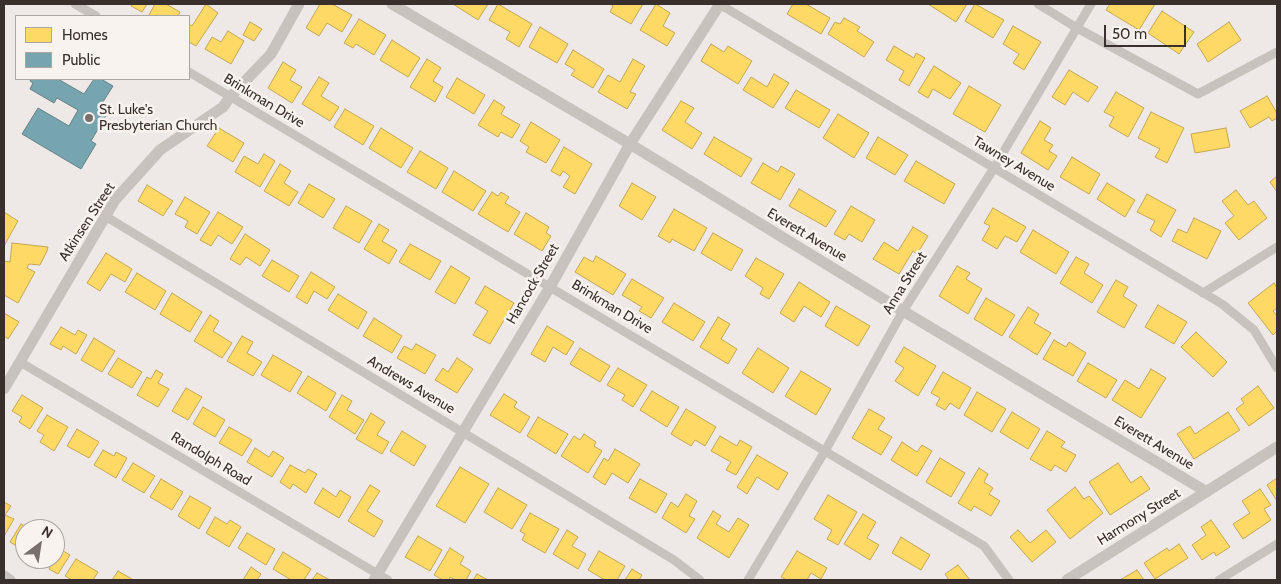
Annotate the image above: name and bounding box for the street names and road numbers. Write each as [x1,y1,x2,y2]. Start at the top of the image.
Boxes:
street label: Brinkman Drive [221,70,307,132]
street label: Tawney Avenue [970,133,1058,195]
street label: Atkinsen Street [55,180,119,264]
street label: Everett Avenue [764,205,850,265]
street label: Hancock Street [503,241,563,327]
street label: Anna Street [879,249,931,317]
street label: Brinkman Drive [569,276,655,338]
street label: Andrews Avenue [364,352,458,418]
street label: Everett Avenue [1111,413,1197,473]
street label: Randolph Road [168,428,254,490]
street label: Harmony Street [1094,485,1184,549]

